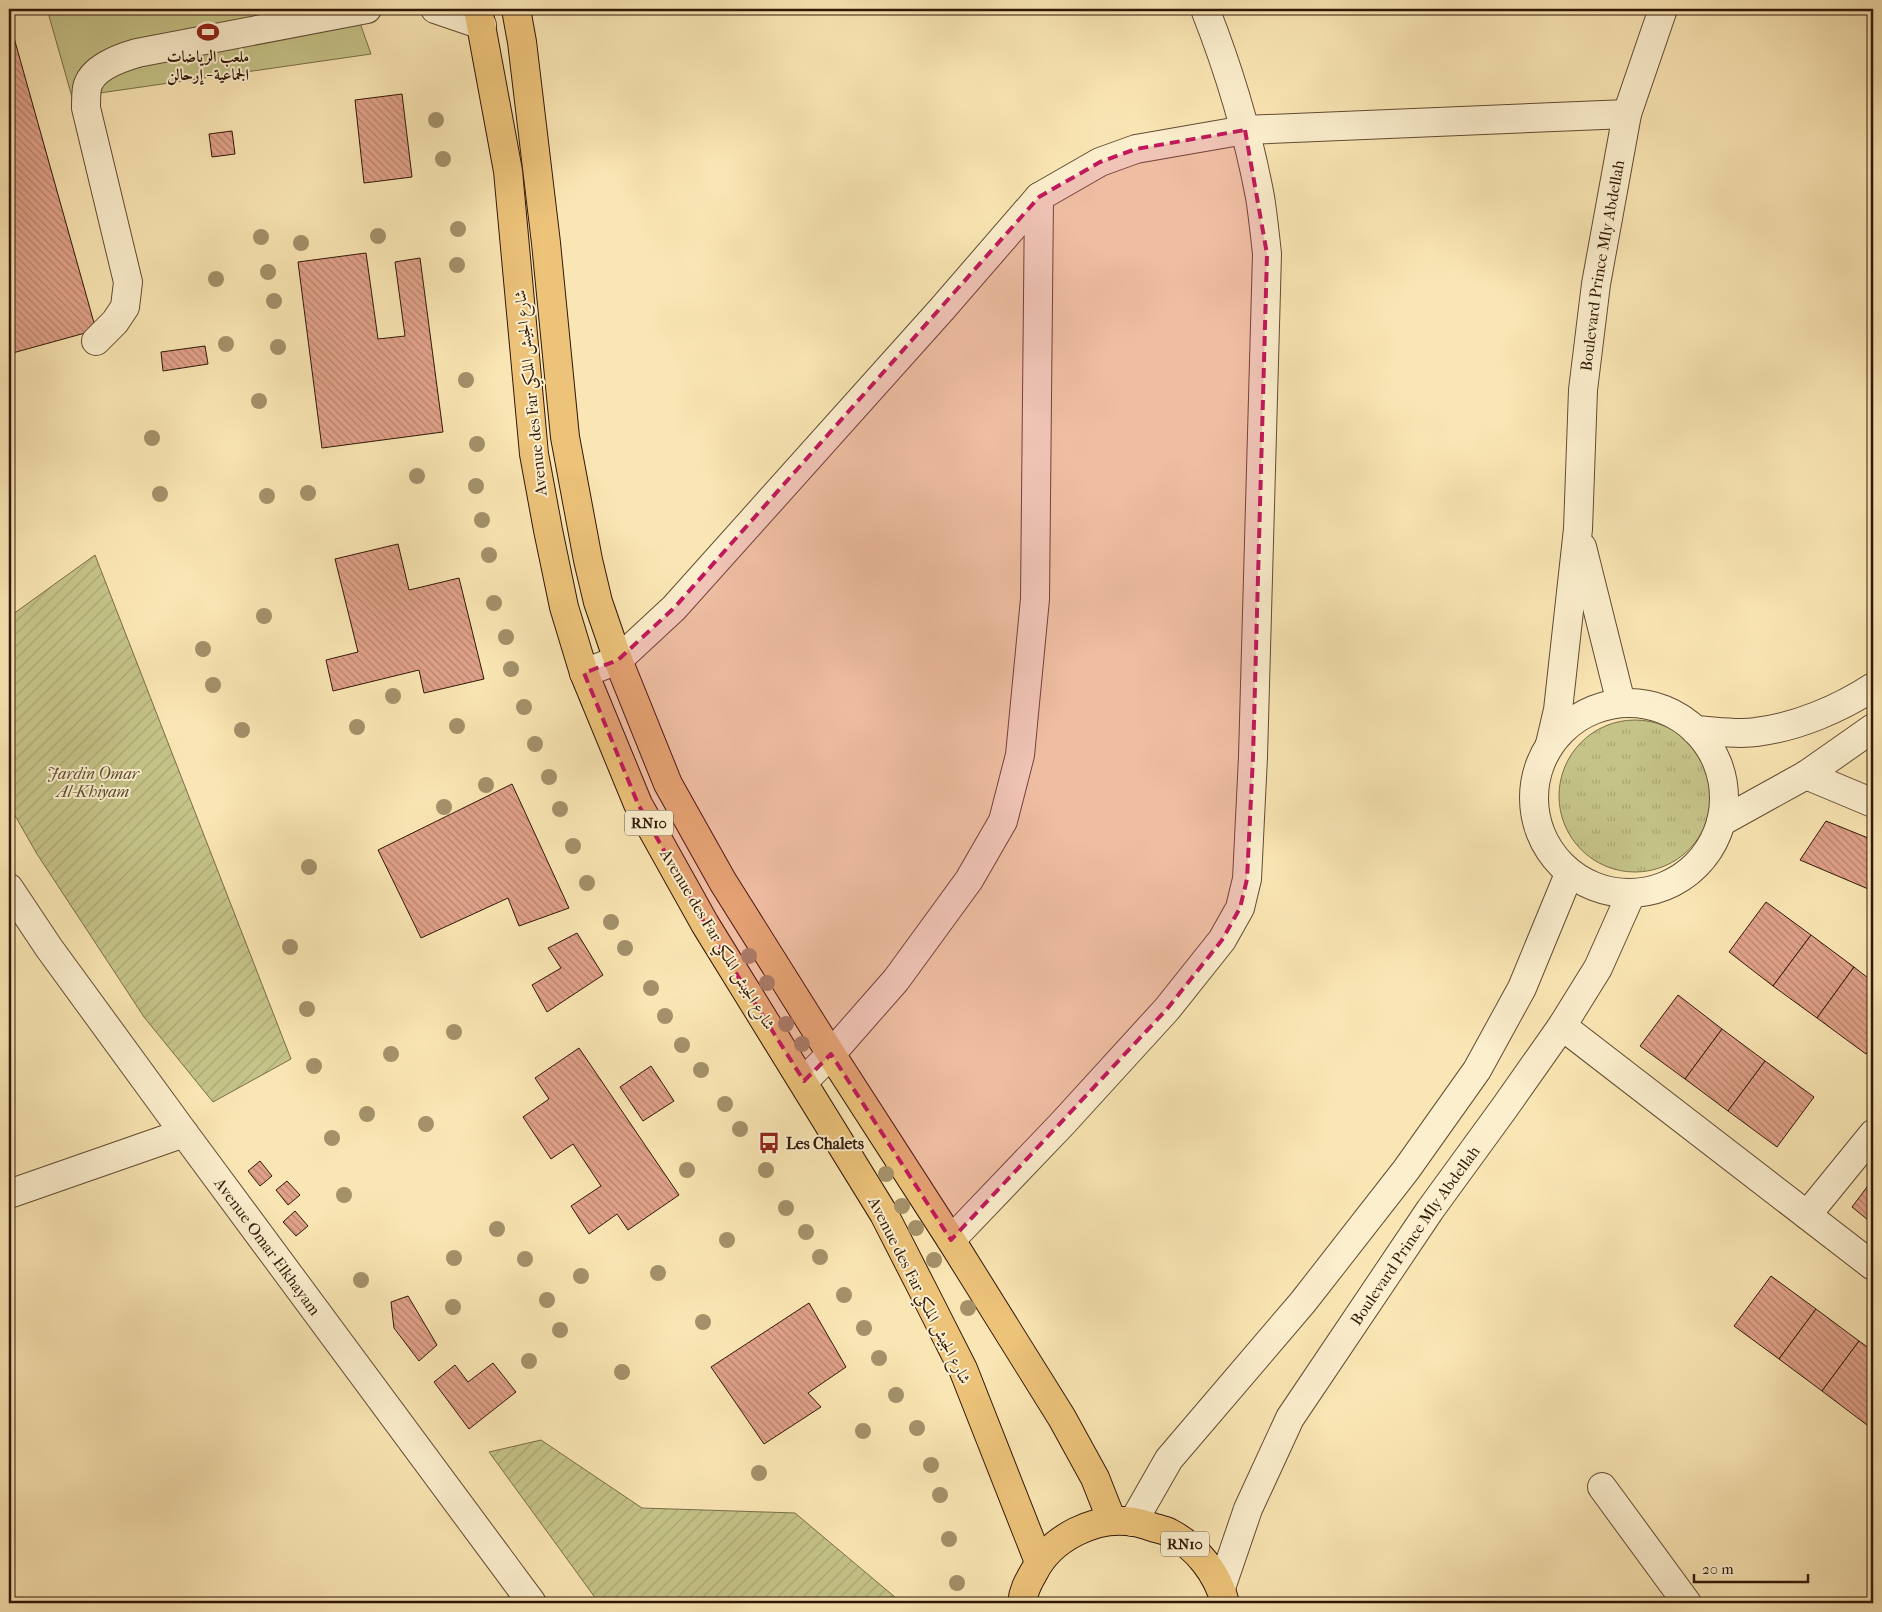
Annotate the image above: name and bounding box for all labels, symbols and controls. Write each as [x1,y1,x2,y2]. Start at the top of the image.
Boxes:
sports icon: ملعب الرياضات الجماعية - إرحالن [195,19,221,45]
place label: ملعب الرياضات الجماعية - إرحالن [167,47,249,86]
street label: Boulevard Prince Mly Abdellah [1576,158,1628,372]
street label: Avenue des Far شارع الجيش الملكي [510,288,557,498]
park label: Jardin Omar Al-Khiyam [47,764,141,801]
road number: RN10 [625,810,673,836]
street label: Avenue des Far شارع الجيش الملكي [650,845,779,1036]
bus stop icon: Les Chalets [756,1130,782,1156]
place label: Les Chalets [786,1134,864,1153]
street label: Boulevard Prince Mly Abdellah [1346,1142,1484,1329]
street label: Avenue Omar Elkhayam [210,1173,325,1320]
street label: Avenue des Far شارع الجيش الملكي [858,1193,975,1390]
road number: RN10 [1161,1532,1209,1556]
scale bar [1694,1552,1808,1584]
text: 20 m [1702,1560,1734,1578]

